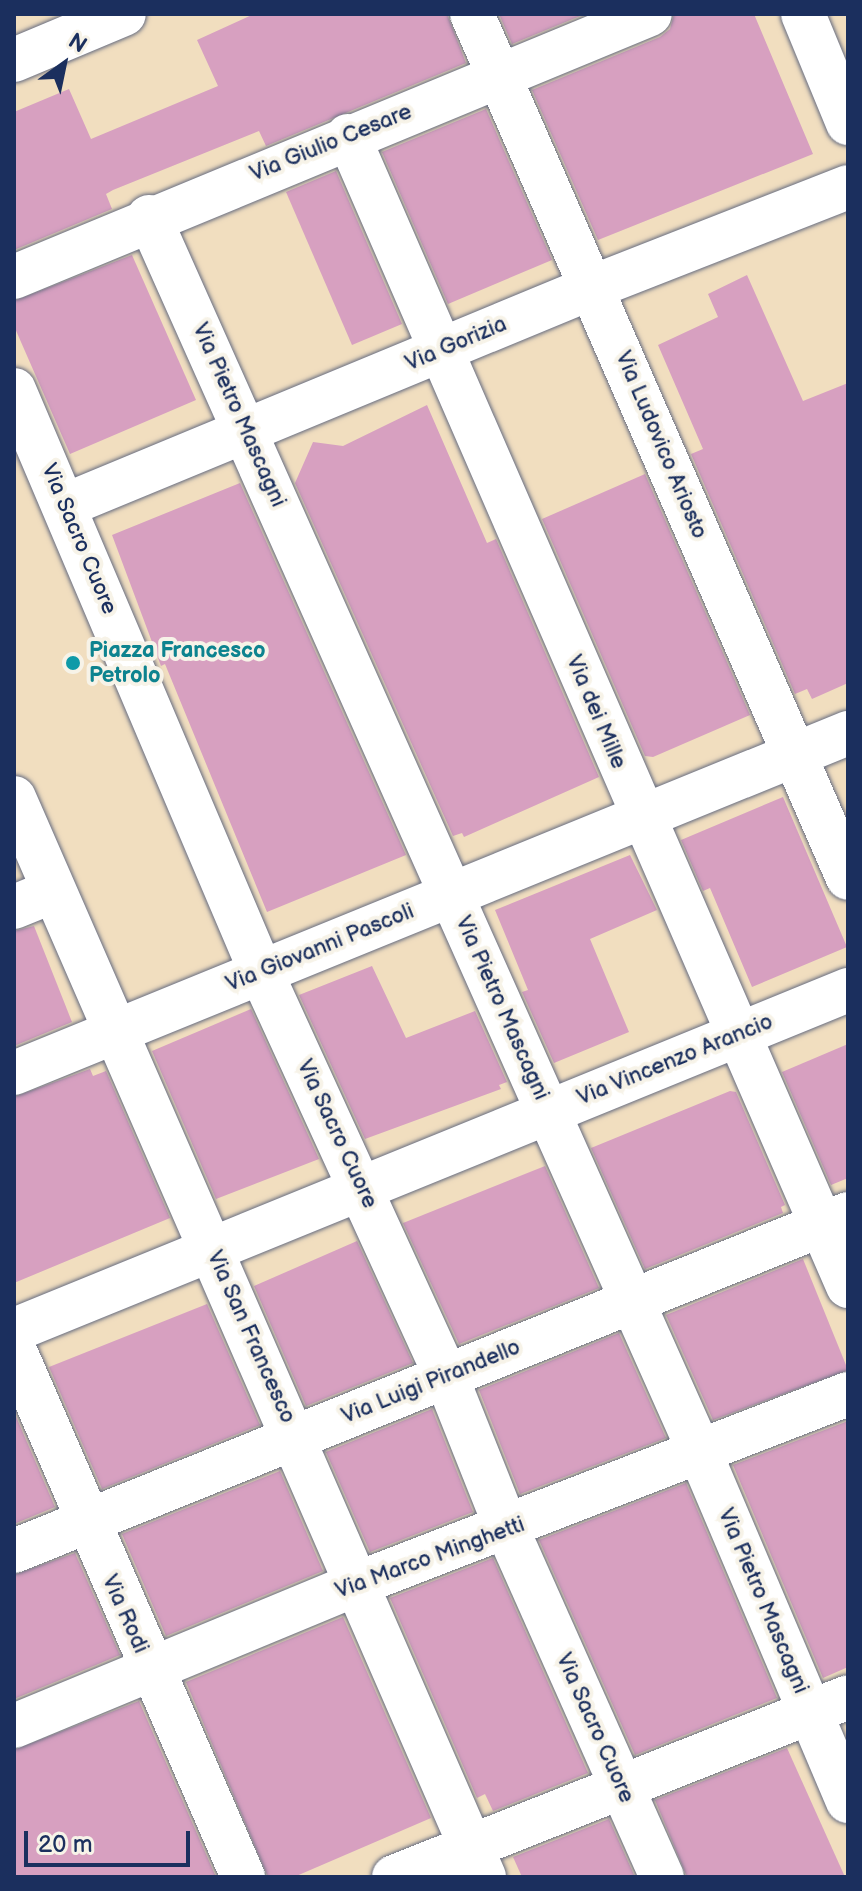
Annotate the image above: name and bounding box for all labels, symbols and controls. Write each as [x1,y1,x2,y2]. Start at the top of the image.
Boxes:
north arrow [24,24,104,104]
text: N [63,28,92,59]
street label: Via Giulio Cesare [246,99,416,187]
street label: Via Gorizia [401,311,511,377]
street label: Via Pietro Mascagni [187,319,291,511]
street label: Via Ludovico Ariosto [610,347,712,543]
street label: Via Sacro Cuore [35,460,123,618]
place label: Piazza Francesco Petrolo [89,637,266,688]
street label: Via dei Mille [560,651,632,773]
marker: Piazza Francesco Petrolo [64,654,82,672]
street label: Via Giovanni Pascoli [222,898,418,998]
street label: Via Pietro Mascagni [450,912,554,1104]
street label: Via Vincenzo Arancio [573,1009,777,1111]
street label: Via Sacro Cuore [291,1055,383,1213]
street label: Via San Francesco [201,1246,301,1428]
street label: Via Luigi Pirandello [338,1334,524,1430]
street label: Via Pietro Mascagni [712,1504,814,1698]
street label: Via Marco Minghetti [332,1512,528,1604]
street label: Via Rodi [96,1571,154,1657]
street label: Via Sacro Cuore [550,1649,640,1807]
scale bar [28,1815,194,1865]
text: 20 m [38,1830,93,1859]

